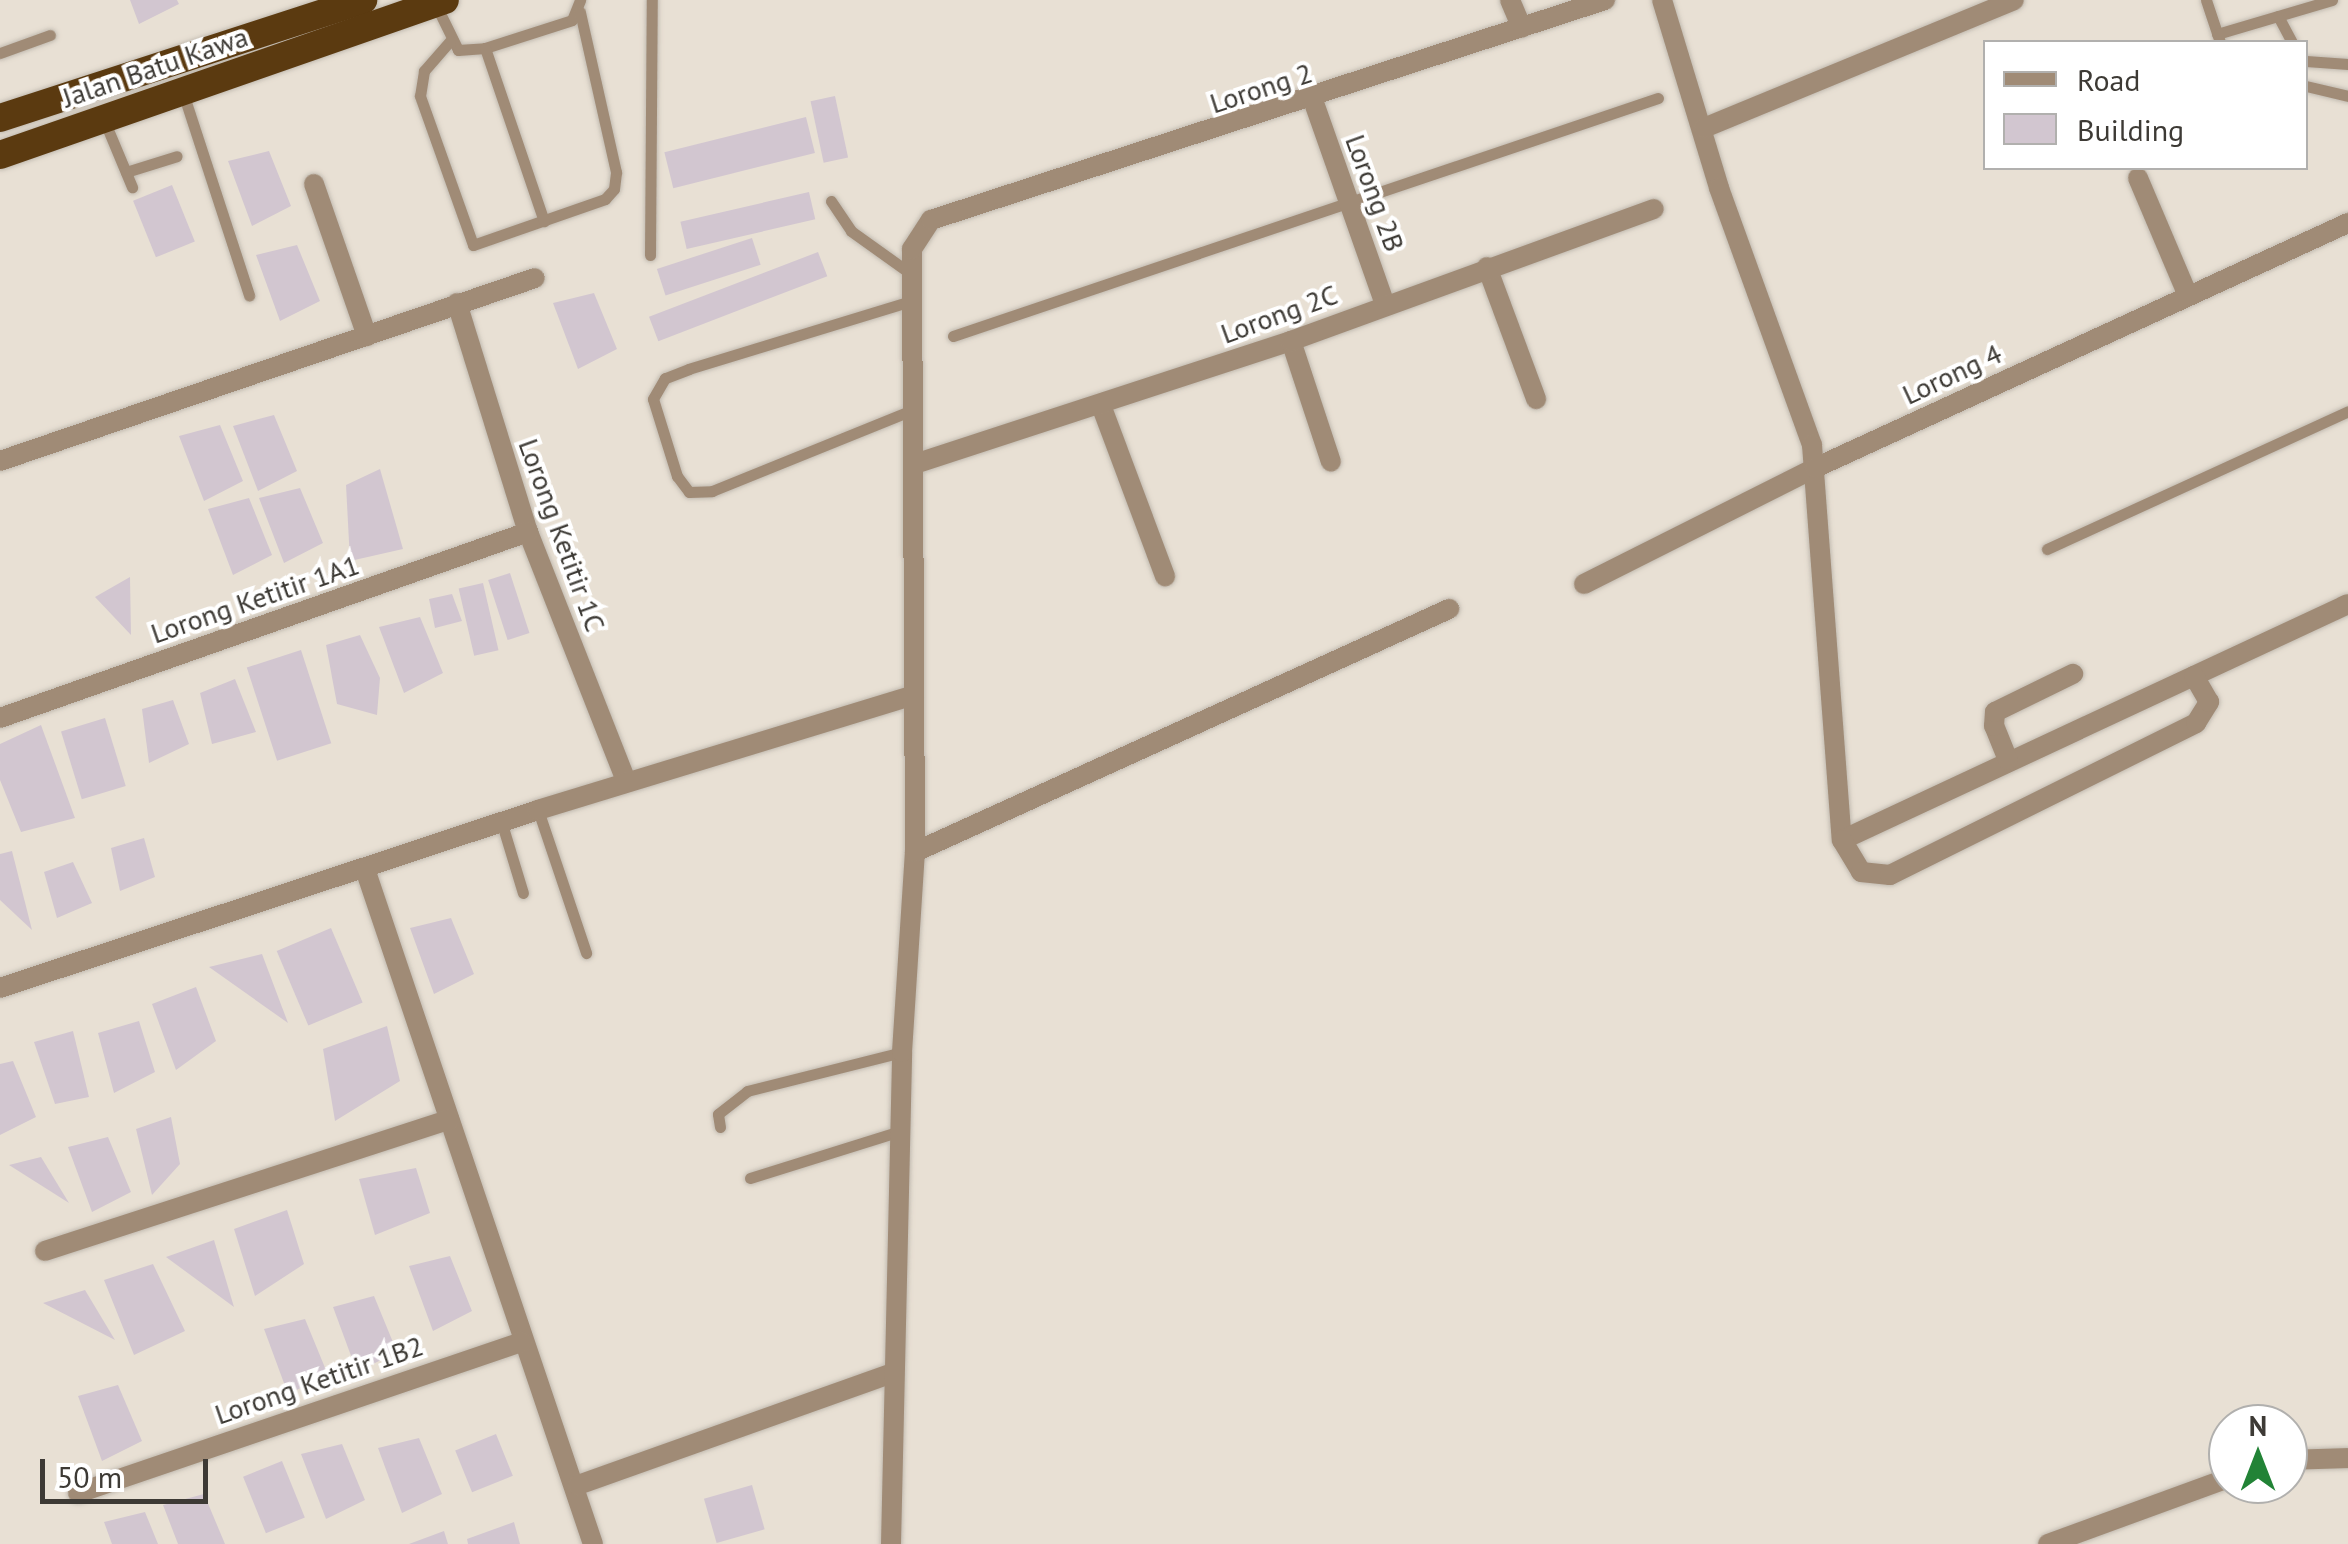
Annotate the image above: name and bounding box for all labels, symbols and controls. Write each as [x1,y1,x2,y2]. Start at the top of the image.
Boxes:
street label: Jalan Batu Kawa [58,20,252,114]
legend [1983,40,2308,170]
street label: Lorong 2 [1206,56,1316,120]
text: Road [2077,60,2141,99]
text: Building [2077,110,2184,149]
street label: Lorong 2B [1338,130,1412,256]
street label: Lorong 2C [1216,277,1342,351]
street label: Lorong 4 [1897,336,2007,412]
street label: Lorong Ketitir 1C [512,434,612,636]
street label: Lorong Ketitir 1A1 [146,548,364,650]
street label: Lorong Ketitir 1B2 [210,1329,428,1431]
north arrow [2208,1404,2308,1504]
text: N [2249,1407,2267,1444]
scale bar [45,1439,212,1501]
text: 50 m [57,1457,122,1496]

